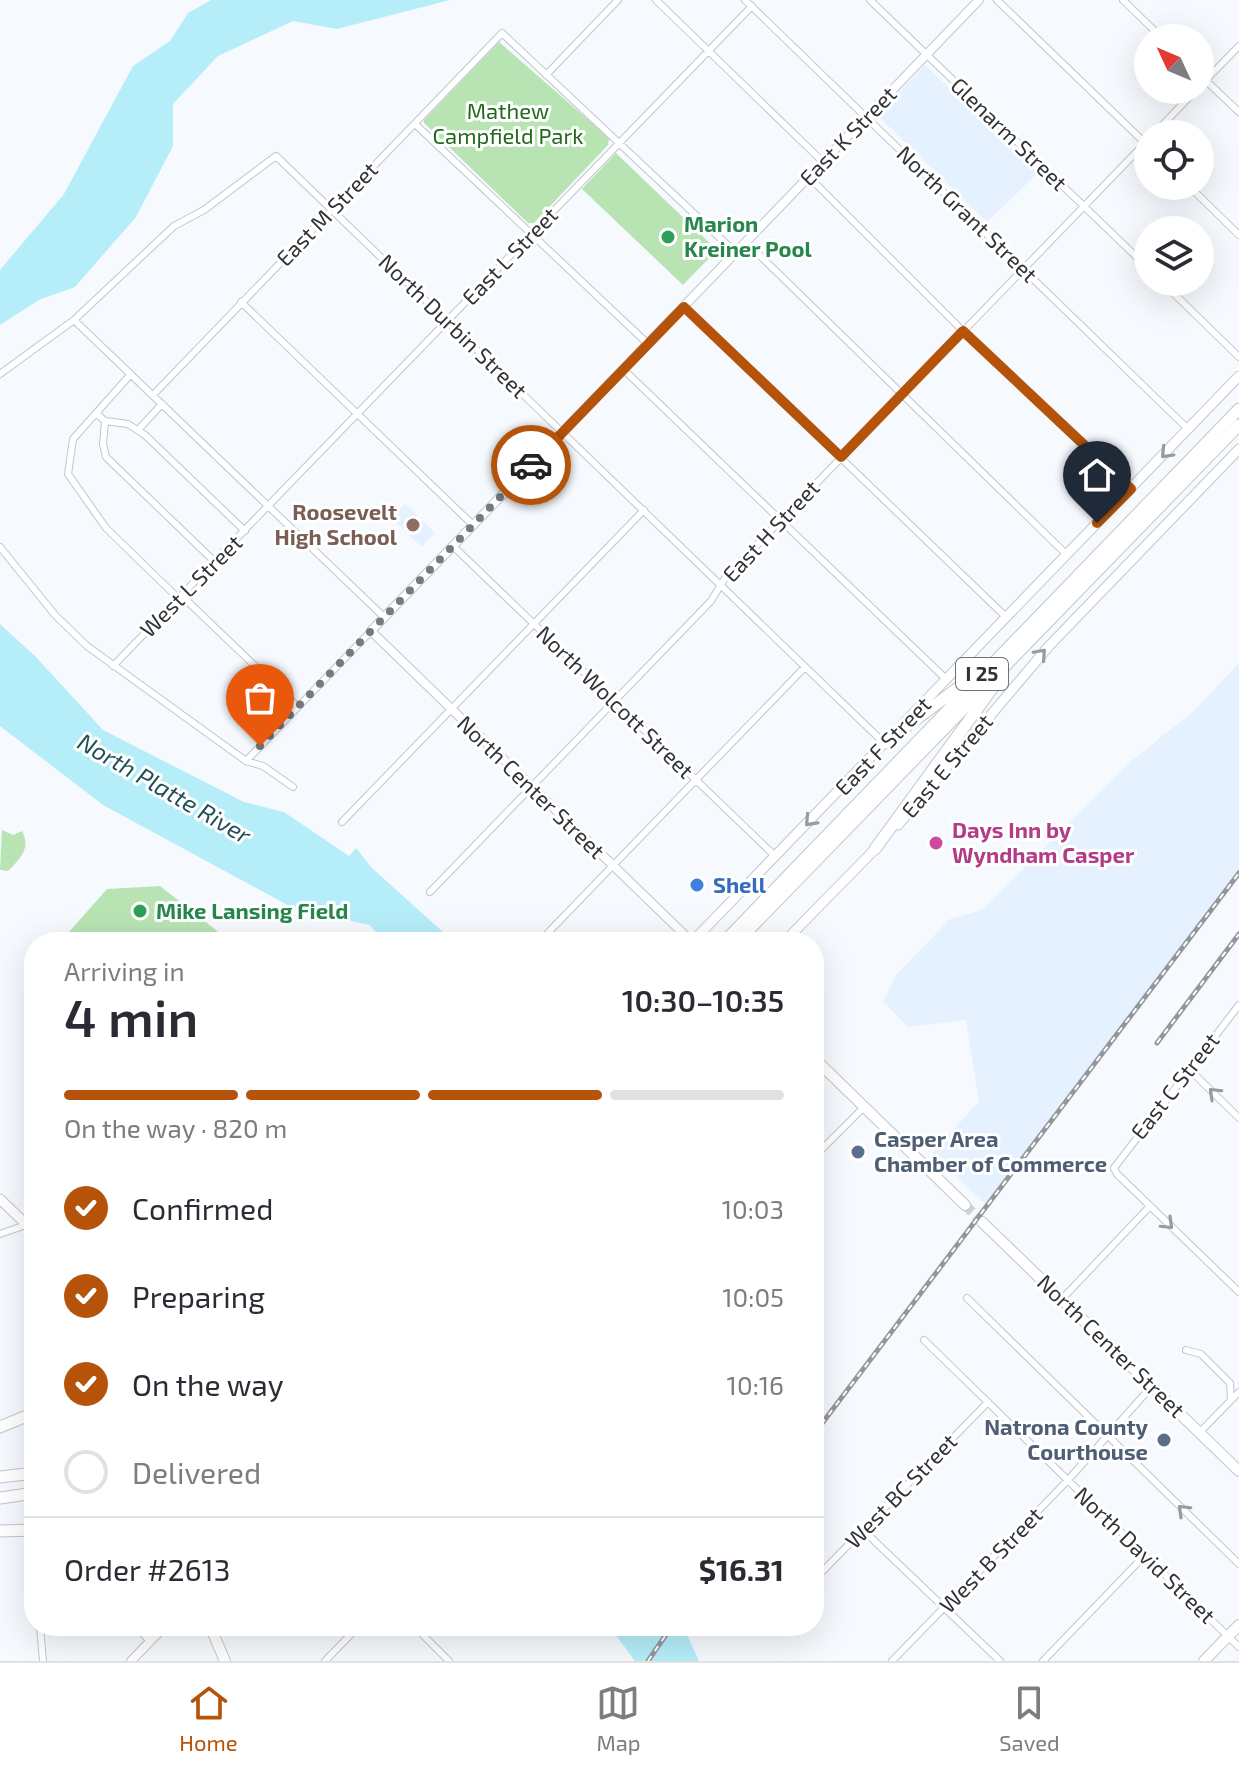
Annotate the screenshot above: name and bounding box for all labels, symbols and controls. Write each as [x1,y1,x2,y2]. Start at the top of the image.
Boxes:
north arrow [1134,24,1214,104]
map controls [1134,24,1214,296]
street label: Glenarm Street [946,71,1073,195]
street label: East K Street [794,80,901,190]
park label: Mathew Campfield Park [433,97,583,148]
button: locate [1134,120,1214,200]
street label: North Grant Street [892,140,1043,287]
street label: East M Street [270,156,382,271]
street label: East L Street [456,201,562,310]
place label: Marion Kreiner Pool [684,210,812,261]
button: layers [1134,216,1214,296]
marker: Marion Kreiner Pool [659,228,677,246]
street label: North Durbin Street [374,248,533,403]
courier [491,425,571,505]
pin [1063,441,1131,523]
icon: car [509,443,553,487]
one-way arrow [1161,443,1175,458]
icon: home [1075,453,1119,497]
street label: East H Street [717,474,824,587]
place label: Roosevelt High School [274,498,398,549]
marker: Roosevelt High School [404,516,422,534]
street label: West L Street [134,529,247,642]
street label: North Wolcott Street [532,620,700,783]
one-way arrow [1032,649,1046,664]
road number: I 25 [956,658,1008,690]
pin [226,664,294,746]
icon: bag [238,676,282,720]
street label: East F Street [829,691,936,800]
street label: East E Street [895,708,997,822]
street label: North Center Street [453,709,611,863]
water label: North Platte River [73,726,257,849]
one-way arrow [805,812,820,826]
place label: Days Inn by Wyndham Casper [952,816,1135,868]
marker: Days Inn by Wyndham Casper [927,834,945,852]
place label: Shell [713,871,767,897]
marker: Shell [688,876,706,894]
place label: Mike Lansing Field [156,897,348,923]
marker: Mike Lansing Field [131,902,149,920]
text: Arriving in [64,955,185,986]
text: 10:30–10:35 [622,982,784,1018]
text: 4 min [64,985,198,1047]
street label: East C Street [1125,1027,1224,1144]
one-way arrow [1209,1088,1223,1102]
text: On the way · 820 m [64,1112,287,1143]
place label: Casper Area Chamber of Commerce [874,1125,1107,1176]
marker: Casper Area Chamber of Commerce [849,1143,867,1161]
icon: check [64,1186,108,1230]
text: Confirmed [132,1190,273,1226]
text: 10:03 [722,1193,784,1224]
one-way arrow [1159,1214,1173,1229]
street label: North Center Street [1033,1268,1191,1422]
icon: check [64,1274,108,1318]
text: Preparing [132,1278,265,1314]
text: 10:05 [722,1281,784,1312]
icon: check [64,1362,108,1406]
text: On the way [132,1366,284,1402]
text: 10:16 [727,1369,784,1400]
place label: Natrona County Courthouse [984,1413,1149,1464]
street label: West BC Street [839,1428,961,1553]
marker: Natrona County Courthouse [1155,1431,1173,1449]
text: Delivered [132,1454,261,1490]
street label: North David Street [1070,1481,1221,1628]
street label: West B Street [934,1501,1047,1617]
one-way arrow [1178,1504,1192,1519]
text: Order #2613 [64,1551,230,1587]
text: $16.31 [699,1551,784,1587]
tab: Home [179,1681,238,1755]
tab: Map [596,1681,641,1755]
tab: Saved [999,1681,1060,1755]

